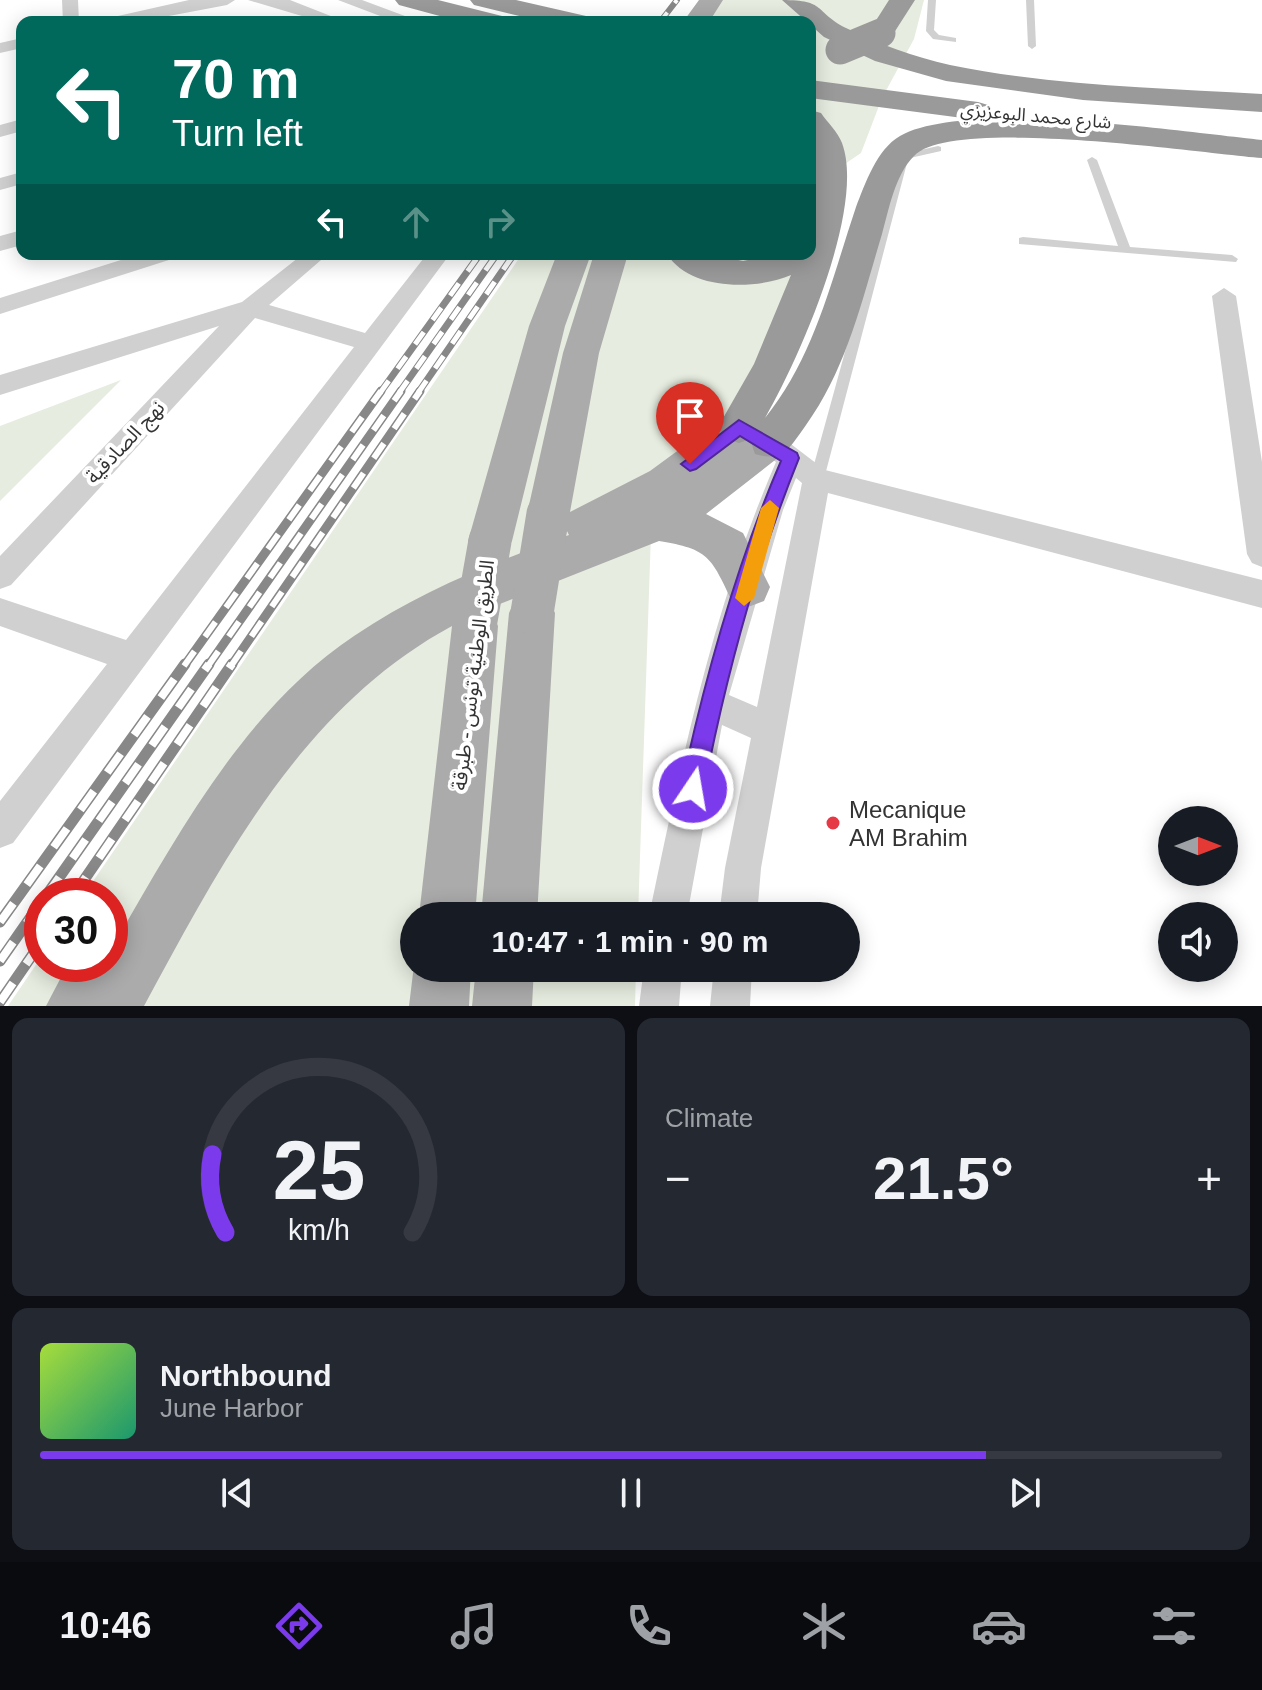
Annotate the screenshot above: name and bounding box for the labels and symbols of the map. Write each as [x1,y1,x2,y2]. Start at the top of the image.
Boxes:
street label: شارع محمد البوعزيزي [959,99,1112,137]
pin [656,382,724,464]
street label: نهج الصادقية [81,396,172,490]
street label: الطريق الوطنية تونس - طبرقة [448,559,500,792]
position arrow [651,747,735,831]
place label: Mecanique AM Brahim [849,796,968,851]
north arrow [1158,806,1238,886]
marker: Mecanique AM Brahim [824,814,842,832]
speed limit sign: 30 [24,878,128,982]

